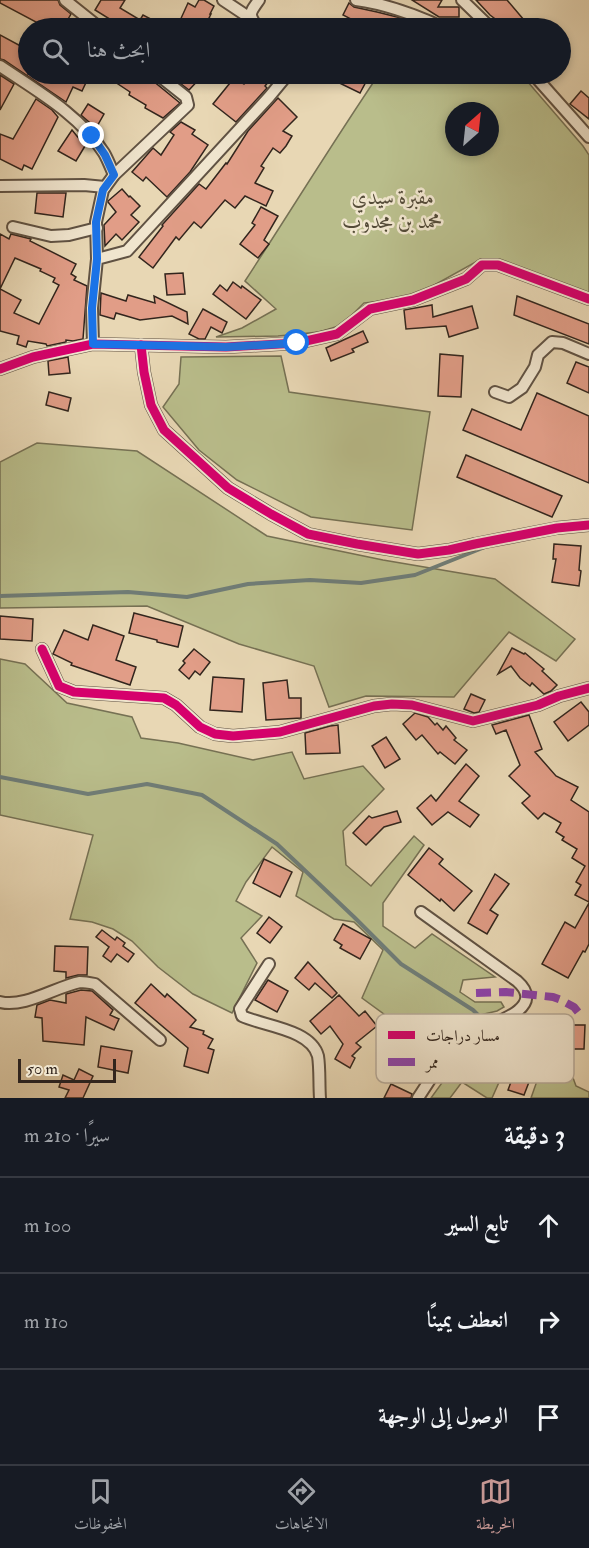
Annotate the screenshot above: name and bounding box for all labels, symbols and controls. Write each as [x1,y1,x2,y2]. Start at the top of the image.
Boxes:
search box [18,18,571,84]
icon: search [39,35,72,68]
text: ابحث هنا [87,36,150,64]
north arrow [445,102,499,156]
route end [78,122,104,148]
park label: مقبرة سيدي محمد بن مجدوب [343,184,443,235]
route start [283,329,309,355]
legend [376,1014,574,1083]
text: مسار دراجات [426,1026,500,1046]
text: ممر [424,1053,439,1073]
scale bar [18,1056,116,1084]
text: 50 m [27,1059,58,1079]
text: 3 دقيقة [504,1120,565,1152]
text: سيرًا · 210 m [24,1123,110,1148]
icon: ahead [532,1209,565,1242]
text: تابع السير [446,1210,508,1238]
text: 100 m [24,1213,71,1238]
icon: right [532,1305,565,1338]
text: انعطف يمينًا [427,1306,508,1334]
text: 110 m [24,1309,68,1334]
icon: arrive [532,1401,565,1434]
text: الوصول إلى الوجهة [378,1402,508,1430]
tab: المحفوظات [74,1475,127,1539]
tab: الاتجاهات [275,1475,328,1539]
tab: الخريطة [476,1475,515,1539]

